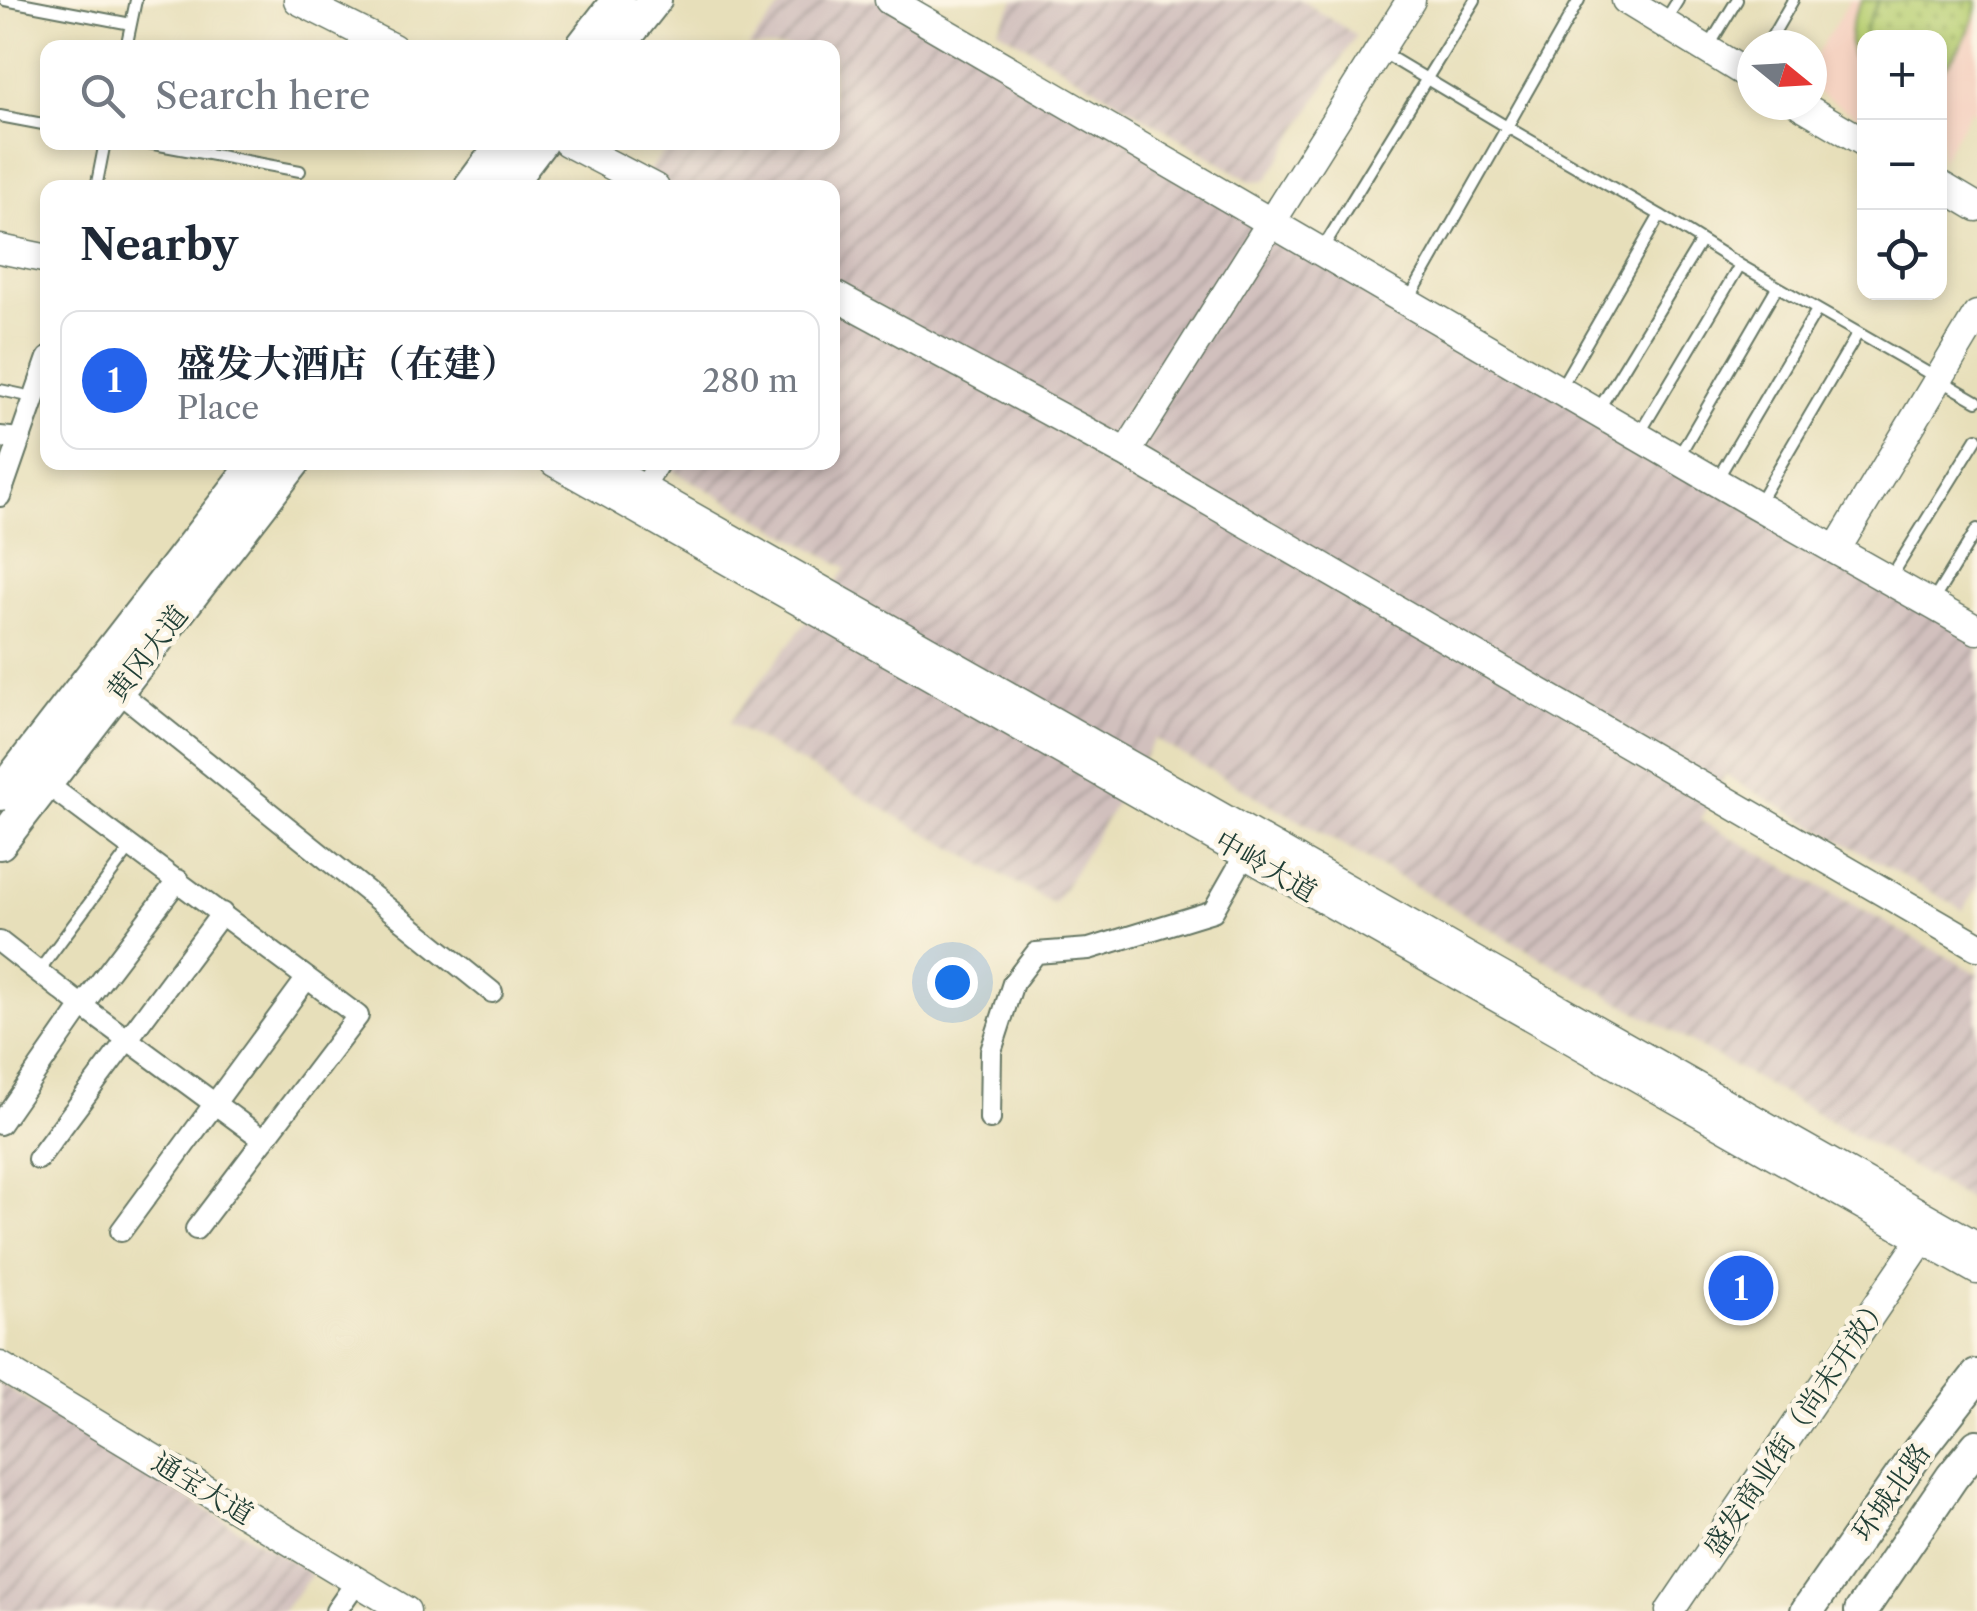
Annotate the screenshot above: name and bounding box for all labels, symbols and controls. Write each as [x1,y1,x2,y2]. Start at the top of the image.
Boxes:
north arrow [1737,30,1827,120]
map controls [1857,30,1947,300]
button: + [1857,30,1947,120]
search box [40,40,840,150]
icon: search [75,68,130,123]
text: Search here [155,72,370,119]
button: − [1857,120,1947,210]
button: locate [1857,210,1947,300]
text: Nearby [80,219,238,271]
text: 盛发大酒店（在建） [177,340,519,387]
text: 1 [107,361,122,400]
text: 280 m [702,361,798,400]
text: Place [177,388,259,427]
street label: 黄冈大道 [99,598,195,708]
street label: 中岭大道 [1209,823,1323,909]
your location [927,957,978,1008]
pin: 1 [1708,1250,1774,1326]
street label: 盛发商业街（尚未开放） [1696,1288,1896,1562]
street label: 环城北路 [1845,1436,1937,1548]
street label: 通宝大道 [146,1445,260,1531]

